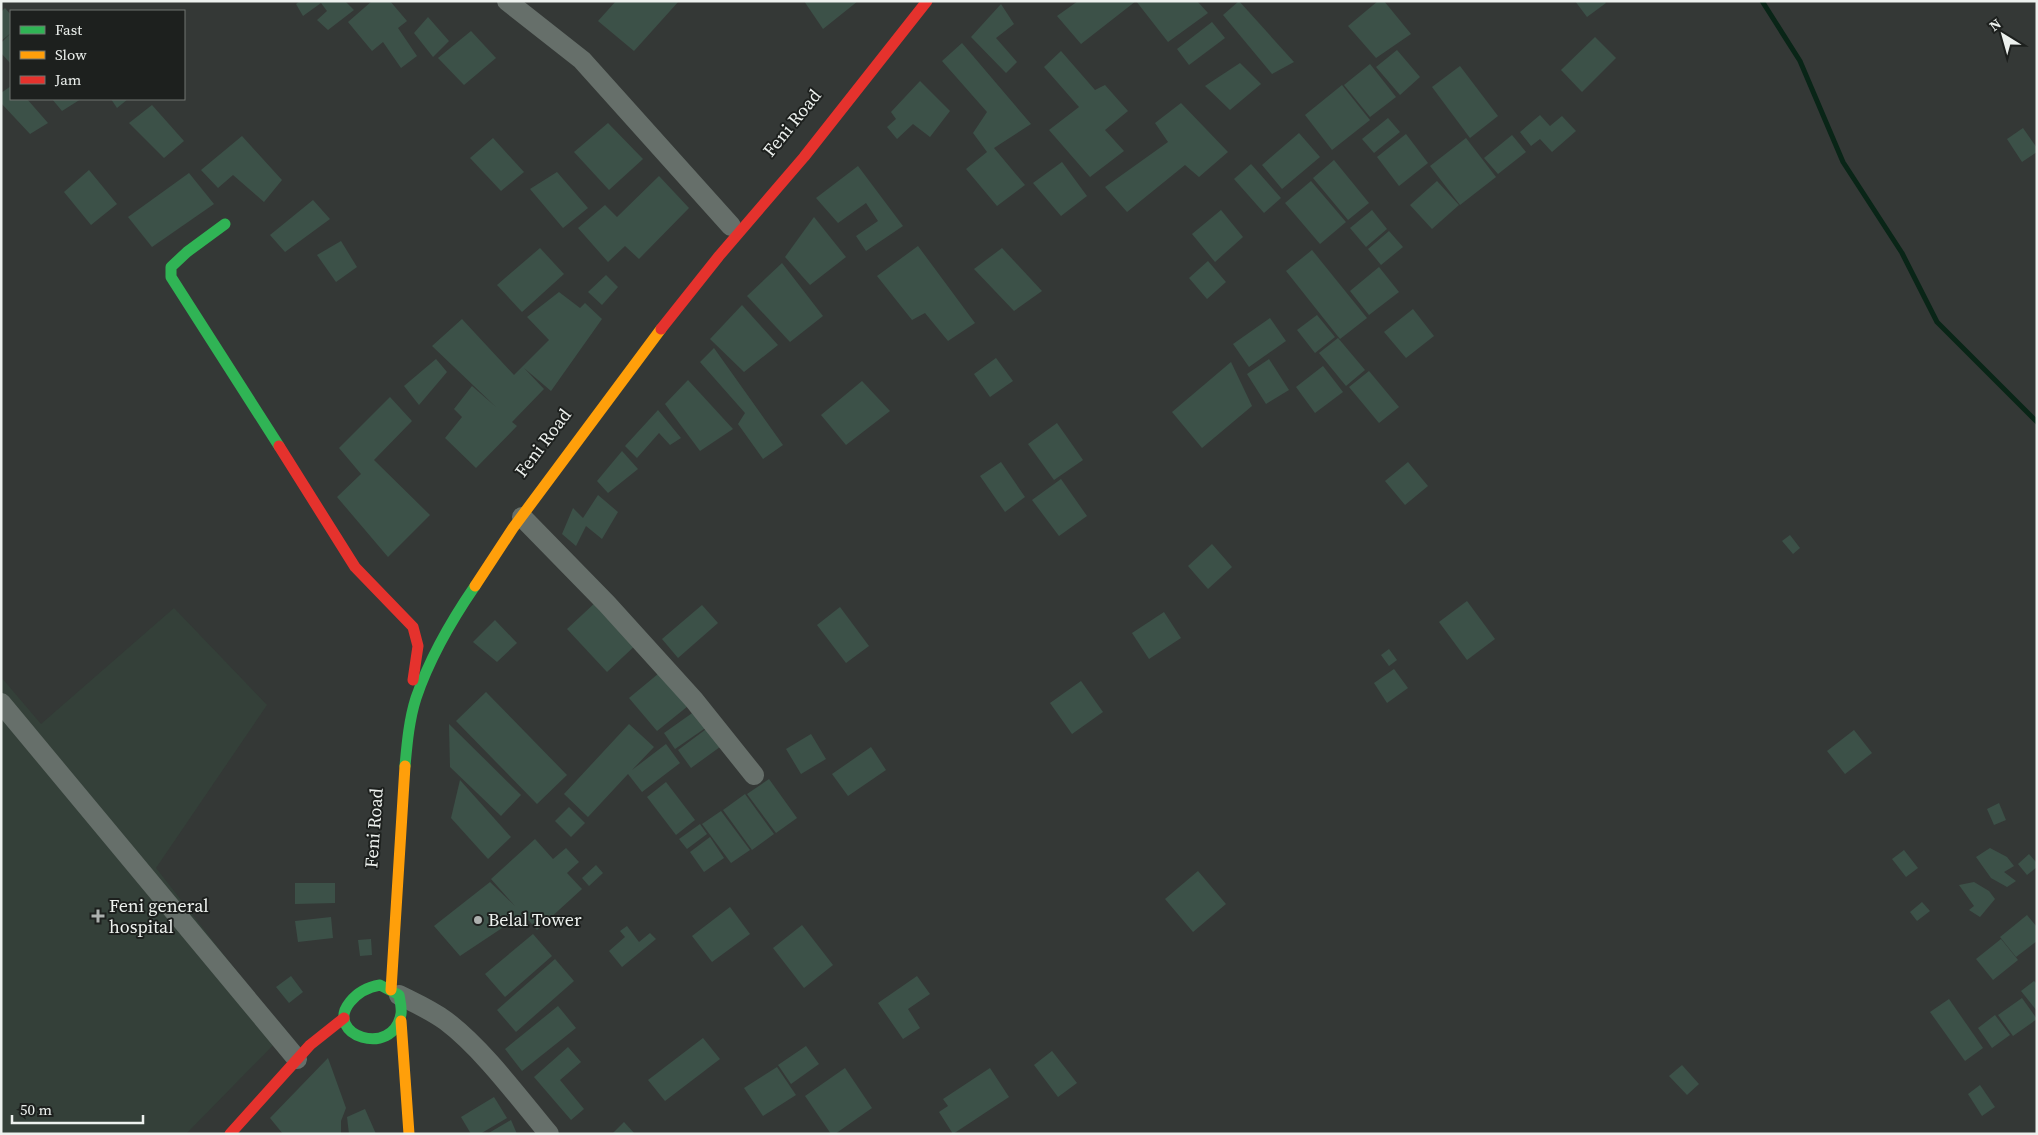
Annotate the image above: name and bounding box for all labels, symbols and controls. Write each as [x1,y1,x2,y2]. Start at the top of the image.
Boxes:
legend [10,10,185,100]
north arrow [1978,10,2028,60]
text: N [1985,14,2005,36]
text: Fast [55,19,82,40]
text: Slow [55,44,87,65]
text: Jam [54,69,82,90]
street label: Feni Road [757,84,827,162]
street label: Feni Road [509,403,577,482]
street label: Feni Road [358,787,389,869]
place label: Feni general hospital [109,893,209,939]
place label: Belal Tower [488,907,582,932]
marker: Feni general hospital [91,909,105,923]
marker: Belal Tower [472,914,484,926]
scale bar [12,1092,144,1124]
text: 50 m [20,1099,52,1120]

